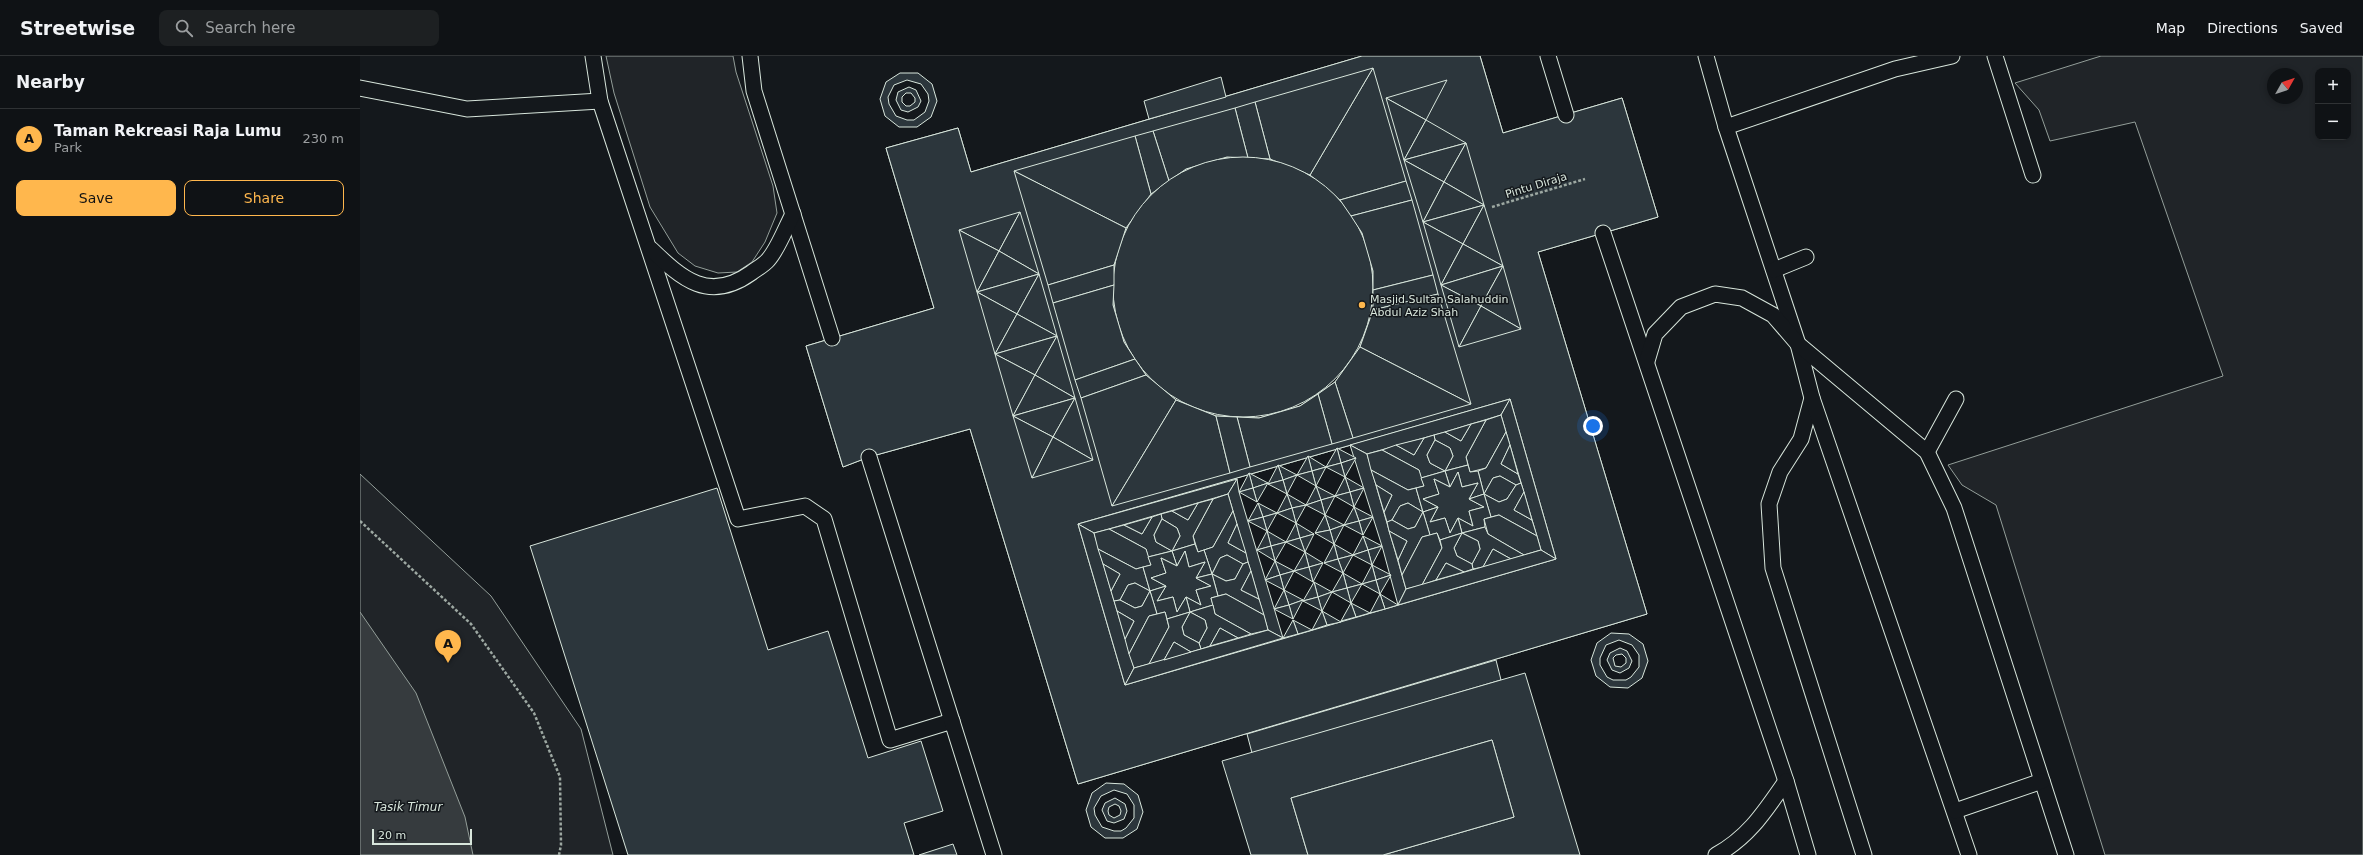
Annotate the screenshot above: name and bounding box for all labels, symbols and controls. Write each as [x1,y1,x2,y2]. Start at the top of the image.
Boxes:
search box [159,10,439,46]
text: Streetwise [20,17,135,39]
icon: search [173,17,195,39]
text: Search here [205,19,295,37]
text: Map [2156,20,2185,36]
text: Directions [2207,20,2278,36]
text: Saved [2300,20,2343,36]
north arrow [2267,68,2303,104]
map controls [2315,68,2351,140]
button: + [2315,68,2351,104]
text: Nearby [16,72,85,92]
button: − [2315,104,2351,140]
text: Taman Rekreasi Raja Lumu [54,122,281,140]
text: A [24,131,34,146]
text: 230 m [302,131,344,146]
text: Park [54,140,82,155]
street label: Pintu Diraja [1504,170,1569,201]
button: Save [16,180,176,216]
button: Share [184,180,344,216]
place label: Masjid Sultan Salahuddin Abdul Aziz Shah [1370,293,1509,319]
marker: Masjid Sultan Salahuddin Abdul Aziz Shah [1357,300,1367,310]
your location [1583,416,1603,436]
pin: A [435,630,461,663]
water label: Tasik Timur [374,800,443,814]
scale bar [372,827,472,846]
text: 20 m [378,829,406,842]

